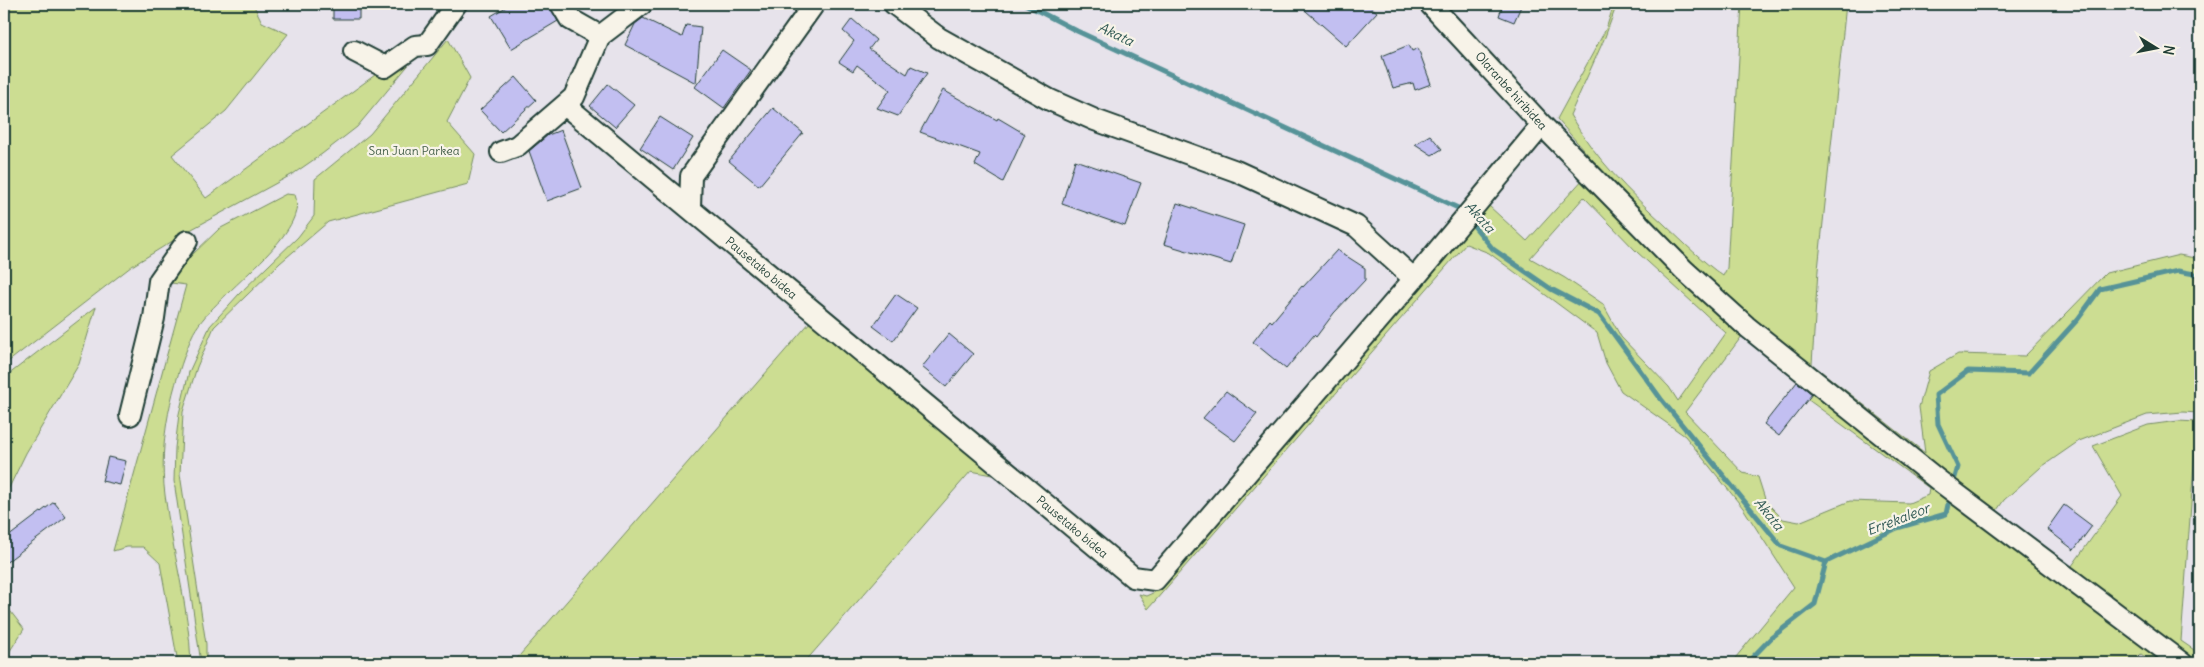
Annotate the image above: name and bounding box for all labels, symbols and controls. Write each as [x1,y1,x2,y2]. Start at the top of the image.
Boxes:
water label: Akata [1096,18,1137,50]
north arrow [2132,22,2182,72]
text: N [2159,44,2179,57]
street label: Olaranbe hiribidea [1472,48,1551,133]
park label: San Juan Parkea [368,143,460,158]
water label: Akata [1461,197,1500,237]
street label: Pausetako bidea [722,233,800,302]
street label: Pausetako bidea [1033,492,1111,561]
water label: Akata [1750,494,1788,535]
water label: Errekaleor [1864,498,1934,539]

